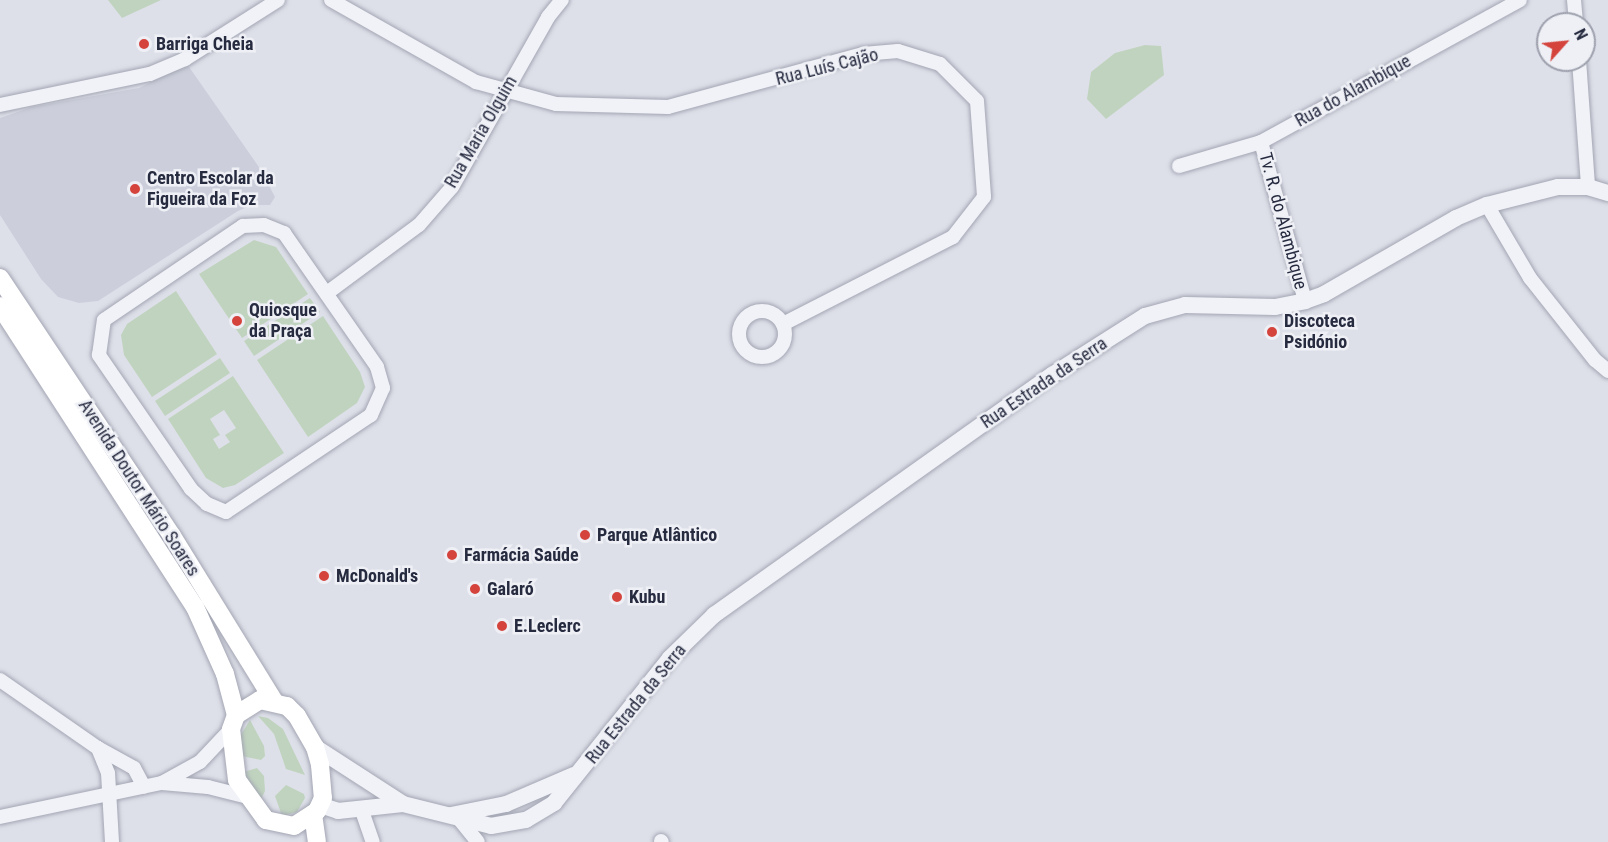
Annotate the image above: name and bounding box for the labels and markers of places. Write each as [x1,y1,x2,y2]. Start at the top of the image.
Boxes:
place label: Barriga Cheia [156,33,253,55]
marker: Barriga Cheia [137,37,151,51]
place label: Centro Escolar da Figueira da Foz [147,168,274,210]
marker: Centro Escolar da Figueira da Foz [128,182,142,196]
place label: Quiosque da Praça [249,300,317,342]
place label: Discoteca Psidónio [1284,311,1355,354]
marker: Quiosque da Praça [230,314,244,328]
marker: Discoteca Psidónio [1265,325,1279,339]
place label: Parque Atlântico [597,524,717,546]
marker: Parque Atlântico [578,528,592,542]
place label: Farmácia Saúde [464,544,579,566]
marker: Farmácia Saúde [445,548,459,562]
place label: McDonald's [336,565,418,587]
marker: McDonald's [317,569,331,583]
place label: Galaró [487,578,534,600]
marker: Galaró [468,582,482,596]
place label: Kubu [629,586,665,608]
marker: Kubu [610,590,624,604]
place label: E.Leclerc [514,615,581,637]
marker: E.Leclerc [495,619,509,633]

